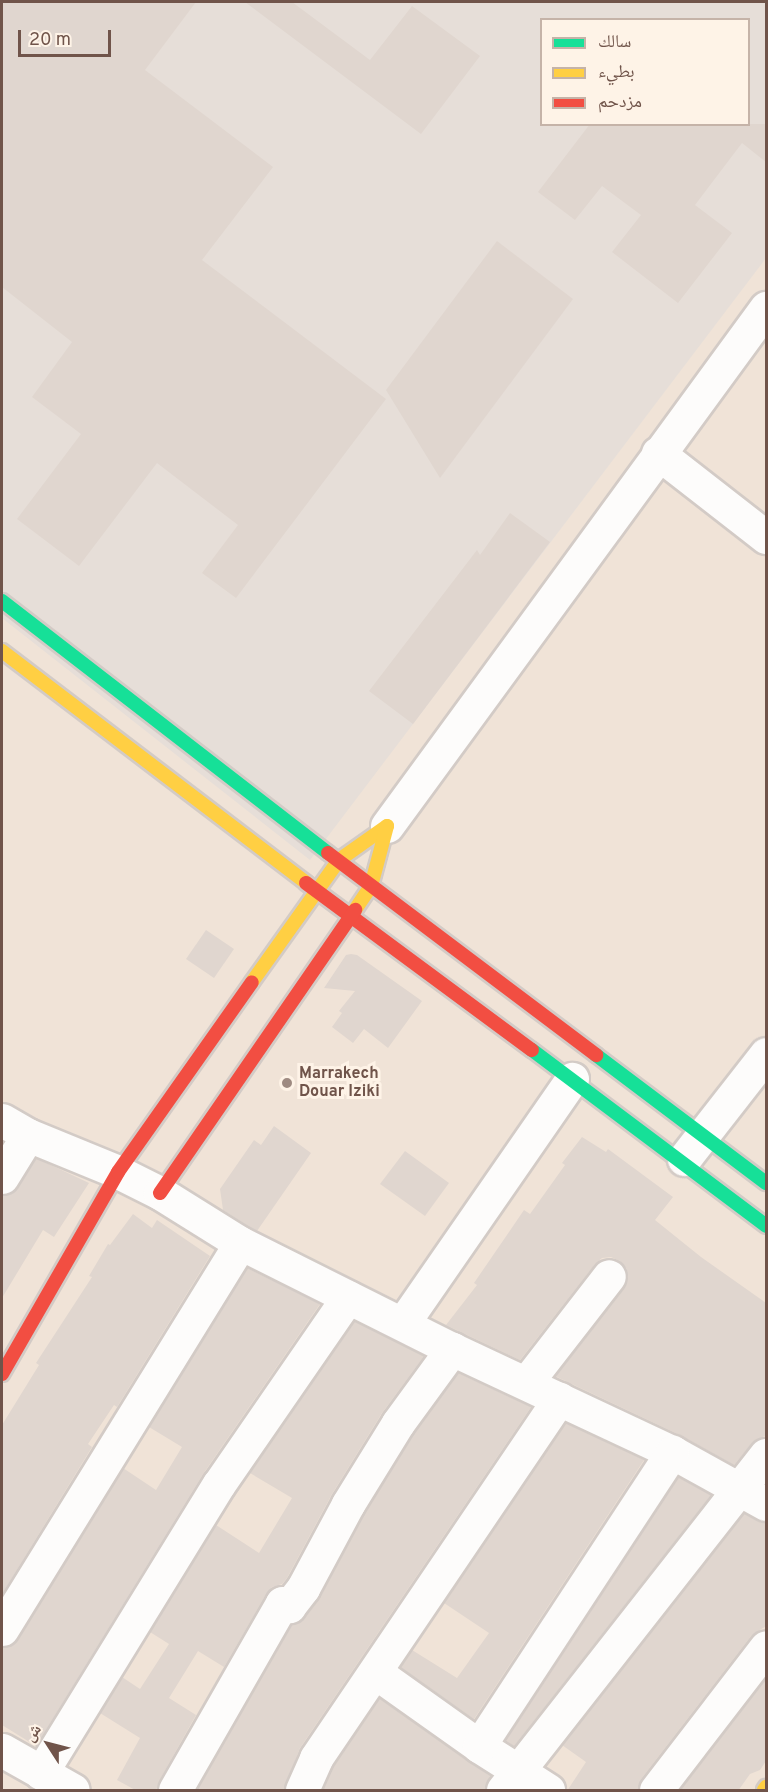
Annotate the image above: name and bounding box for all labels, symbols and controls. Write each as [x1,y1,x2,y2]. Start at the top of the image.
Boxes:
scale bar [21,18,114,56]
legend [540,18,750,126]
text: 20 m [29,29,71,52]
text: سالك [598,31,631,54]
text: بطيء [598,61,635,84]
text: مزدحم [598,91,642,114]
place label: Marrakech Douar Iziki [299,1064,380,1102]
marker: Marrakech Douar Iziki [280,1076,294,1090]
north arrow [18,1714,78,1774]
text: ش [20,1721,47,1746]

